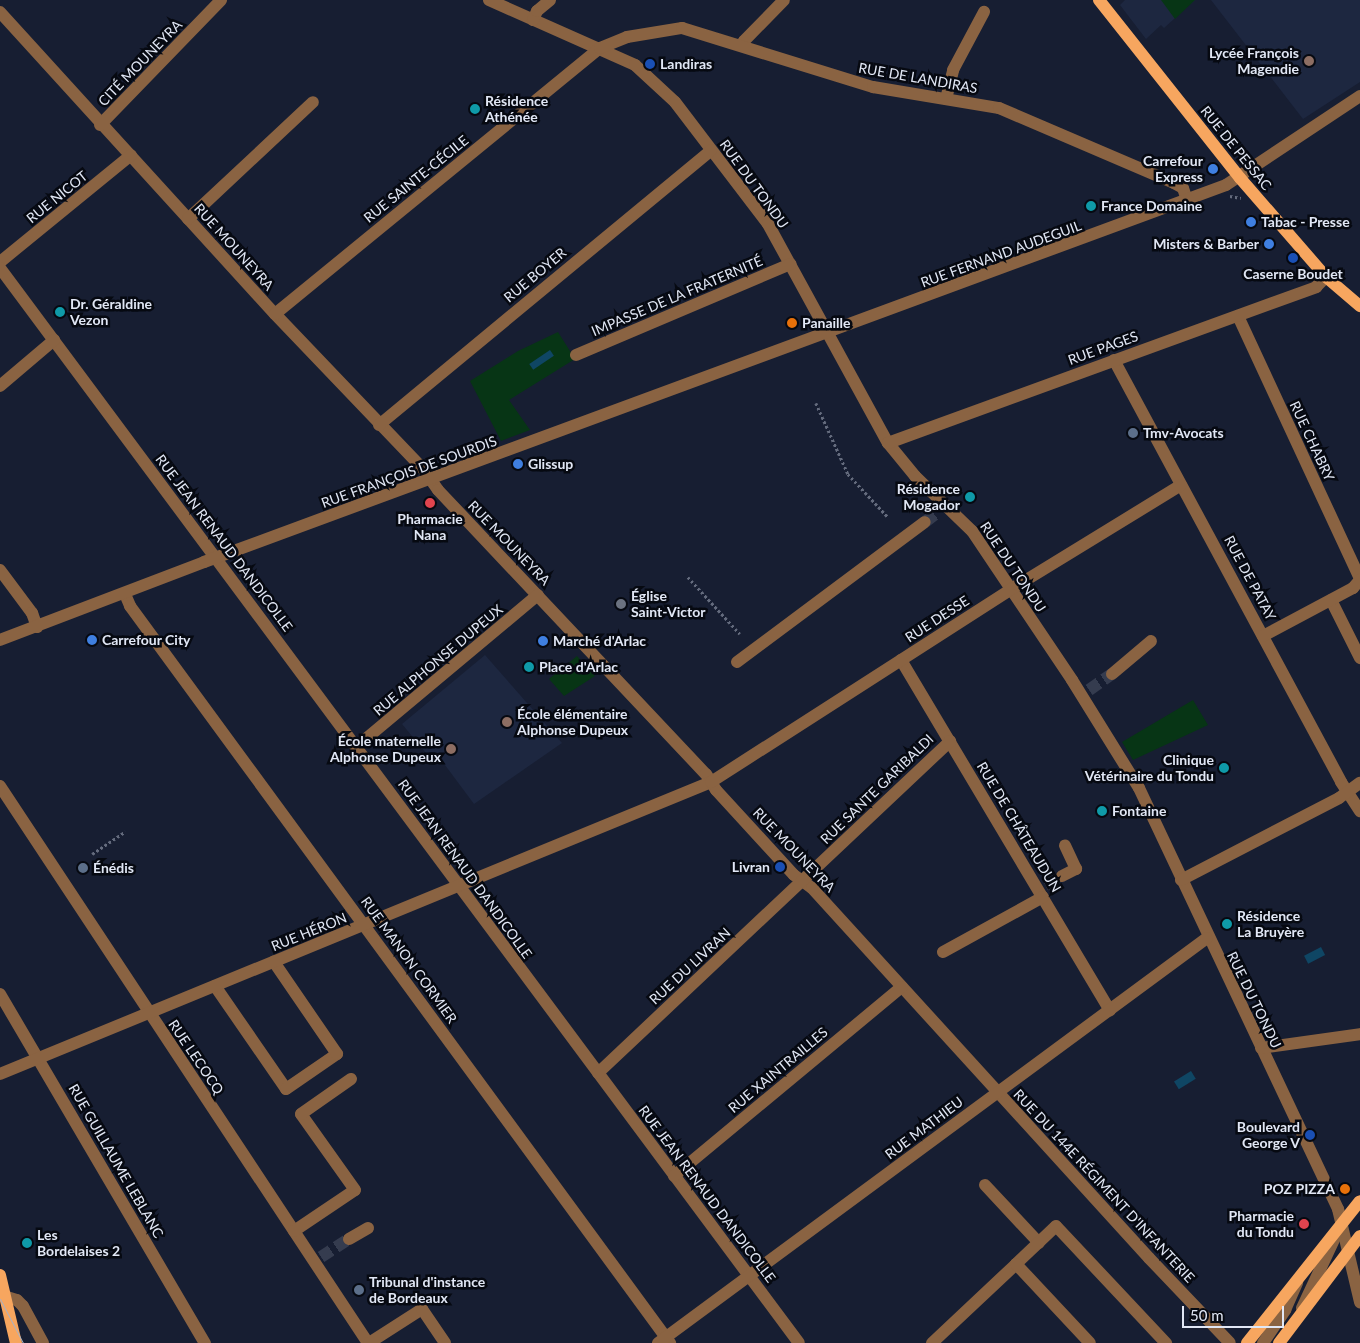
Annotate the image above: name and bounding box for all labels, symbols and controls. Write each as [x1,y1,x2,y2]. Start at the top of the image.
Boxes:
street label: CITÉ MOUNEYRA [95,16,185,110]
place label: Lycée François Magendie [1209,45,1299,78]
marker: Lycée François Magendie [1303,55,1315,67]
place label: Landiras [660,56,712,72]
marker: Landiras [644,58,656,70]
street label: RUE DE LANDIRAS [857,59,979,97]
place label: Résidence Athénée [485,93,548,125]
marker: Résidence Athénée [469,103,481,115]
street label: RUE DE PESSAC [1197,103,1275,193]
street label: RUE SAINTE-CÉCILE [360,132,472,226]
street label: RUE DU TONDU [716,136,792,232]
place label: Carrefour Express [1143,153,1203,186]
marker: Carrefour Express [1207,163,1219,175]
street label: RUE NICOT [23,167,91,227]
place label: France Domaine [1101,198,1202,214]
street label: RUE MOUNEYRA [191,200,277,294]
marker: France Domaine [1085,200,1097,212]
place label: Tabac - Presse [1261,214,1350,230]
marker: Tabac - Presse [1245,216,1257,228]
street label: RUE FERNAND AUDEGUIL [918,217,1084,291]
place label: Misters & Barber [1153,236,1259,252]
marker: Misters & Barber [1263,238,1275,250]
street label: RUE BOYER [500,244,570,306]
street label: IMPASSE DE LA FRATERNITÉ [589,252,765,340]
marker: Caserne Boudet [1287,252,1299,264]
place label: Caserne Boudet [1243,266,1343,282]
place label: Dr. Géraldine Vezon [70,296,152,328]
marker: Dr. Géraldine Vezon [54,306,66,318]
place label: Panaille [802,315,851,331]
marker: Panaille [786,317,798,329]
street label: RUE PAGES [1066,328,1140,368]
street label: RUE CHABRY [1286,398,1338,484]
place label: Tmv-Avocats [1143,425,1224,441]
marker: Tmv-Avocats [1127,427,1139,439]
street label: RUE FRANÇOIS DE SOURDIS [319,432,499,512]
street label: RUE JEAN RENAUD DANDICOLLE [152,451,296,635]
place label: Glissup [528,456,573,472]
marker: Glissup [512,458,524,470]
place label: Résidence Mogador [897,481,960,514]
marker: Résidence Mogador [964,491,976,503]
marker: Pharmacie Nana [424,497,436,509]
street label: RUE MOUNEYRA [464,497,554,589]
place label: Pharmacie Nana [397,511,463,544]
street label: RUE DU TONDU [976,518,1050,616]
street label: RUE DE PATAY [1221,533,1279,623]
place label: Église Saint-Victor [631,588,705,620]
street label: RUE DESSE [902,592,972,646]
marker: Église Saint-Victor [615,598,627,610]
street label: RUE ALPHONSE DUPEUX [370,601,506,719]
place label: Carrefour City [102,632,191,648]
place label: Marché d'Arlac [553,633,646,649]
marker: Carrefour City [86,634,98,646]
marker: Marché d'Arlac [537,635,549,647]
place label: Place d'Arlac [539,659,618,675]
marker: Place d'Arlac [523,661,535,673]
place label: École élémentaire Alphonse Dupeux [517,706,628,739]
marker: École élémentaire Alphonse Dupeux [501,716,513,728]
street label: RUE SANTE GARIBALDI [817,731,937,847]
place label: École maternelle Alphonse Dupeux [330,733,441,766]
marker: École maternelle Alphonse Dupeux [445,743,457,755]
place label: Clinique Vétérinaire du Tondu [1084,752,1214,784]
street label: RUE DE CHÂTEAUDUN [973,759,1065,895]
marker: Clinique Vétérinaire du Tondu [1218,762,1230,774]
street label: RUE JEAN RENAUD DANDICOLLE [394,776,536,962]
place label: Fontaine [1112,803,1166,819]
street label: RUE MOUNEYRA [749,804,839,896]
marker: Fontaine [1096,805,1108,817]
place label: Livran [732,859,770,875]
place label: Énédis [93,860,134,876]
marker: Livran [774,861,786,873]
marker: Énédis [77,862,89,874]
street label: RUE MANON CORMIER [357,893,461,1027]
place label: Résidence La Bruyère [1237,908,1304,940]
street label: RUE HÉRON [269,909,349,955]
marker: Résidence La Bruyère [1221,918,1233,930]
street label: RUE DU LIVRAN [646,924,734,1008]
street label: RUE DU TONDU [1223,949,1285,1051]
street label: RUE LECOCQ [165,1016,227,1098]
street label: RUE XAINTRAILLES [725,1024,831,1116]
street label: RUE GUILLAUME LEBLANC [65,1081,167,1241]
street label: RUE DU 144E RÉGIMENT D'INFANTERIE [1010,1086,1198,1286]
street label: RUE MATHIEU [882,1093,966,1163]
street label: RUE JEAN RENAUD DANDICOLLE [635,1102,779,1286]
place label: Boulevard George V [1237,1119,1300,1152]
marker: Boulevard George V [1304,1129,1316,1141]
place label: POZ PIZZA [1264,1181,1335,1197]
marker: POZ PIZZA [1339,1183,1351,1195]
place label: Pharmacie du Tondu [1229,1208,1294,1240]
marker: Pharmacie du Tondu [1298,1218,1310,1230]
place label: Les Bordelaises 2 [37,1227,120,1260]
marker: Les Bordelaises 2 [21,1237,33,1249]
place label: Tribunal d'instance de Bordeaux [369,1274,485,1306]
marker: Tribunal d'instance de Bordeaux [353,1284,365,1296]
scale bar [1185,1296,1288,1328]
text: 50 m [1190,1306,1224,1324]

